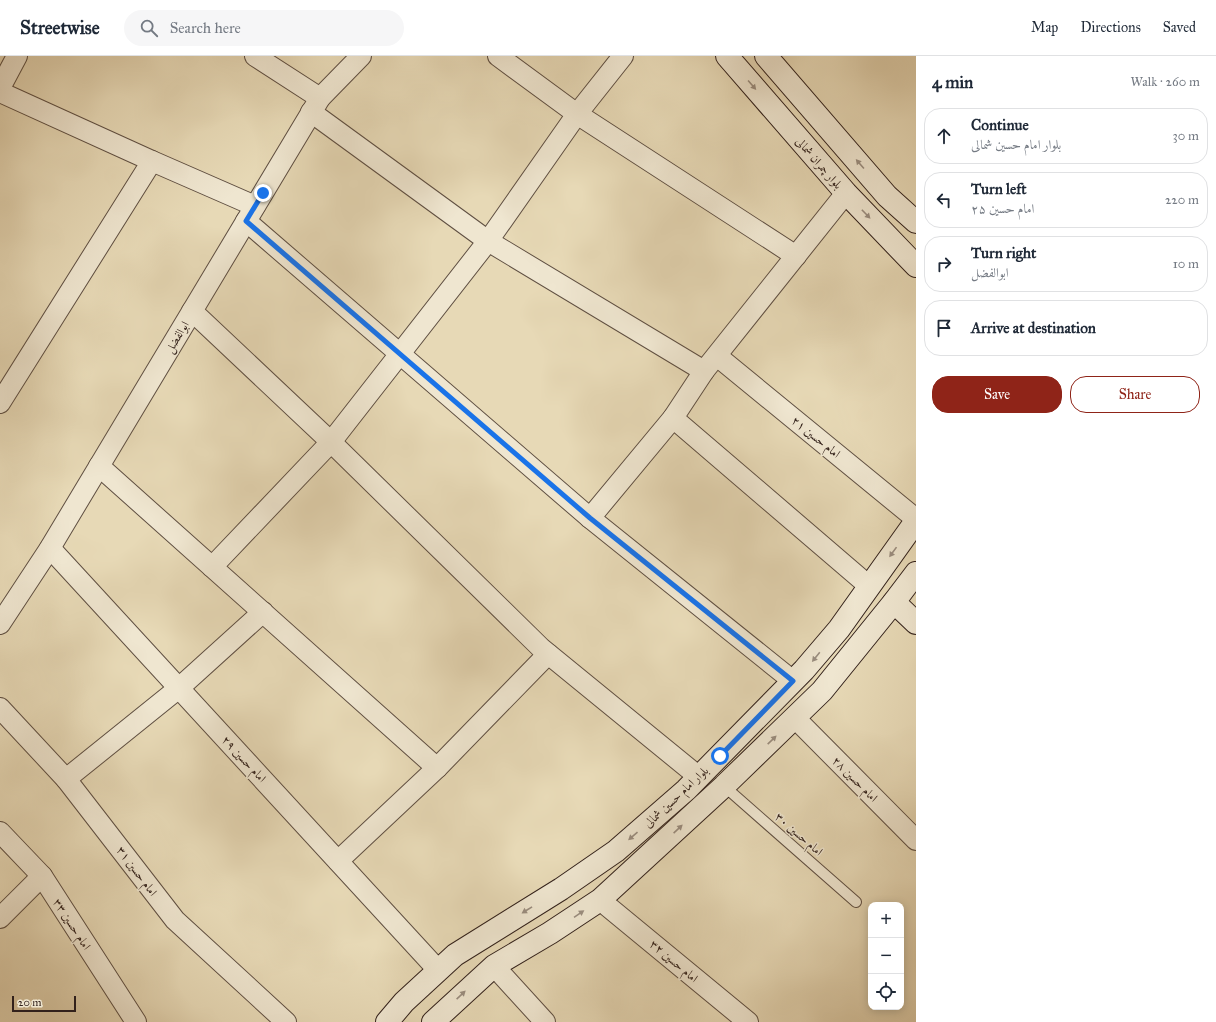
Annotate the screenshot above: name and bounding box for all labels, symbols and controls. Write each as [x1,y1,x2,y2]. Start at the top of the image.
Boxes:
search box [124,10,404,46]
text: Streetwise [20,16,100,39]
icon: search [138,17,160,39]
text: Search here [170,19,241,37]
text: Map [1031,19,1058,36]
text: Directions [1080,19,1141,36]
text: Saved [1163,19,1196,36]
text: 4 min [932,72,973,93]
text: Walk · 260 m [1130,74,1200,90]
one-way arrow [748,80,757,91]
text: Continue [971,116,1029,134]
icon: ahead [933,125,955,147]
text: 30 m [1173,128,1199,144]
street label: بلوار چمران شمالی [792,134,845,192]
text: بلوار امام حسین شمالی [971,137,1061,153]
one-way arrow [855,159,864,170]
text: Turn left [971,180,1027,198]
route end [254,184,272,202]
icon: left [933,189,955,211]
text: 220 m [1165,192,1199,208]
text: امام حسین ۲۵ [971,201,1034,217]
one-way arrow [861,209,871,219]
text: Turn right [971,244,1036,262]
icon: right [933,253,955,275]
text: 10 m [1173,256,1199,272]
text: ابوالفضل [971,265,1009,281]
icon: arrive [933,317,955,339]
street label: ابوالفضل [162,318,194,356]
text: Arrive at destination [971,319,1096,337]
button: Save [932,376,1062,413]
button: Share [1070,376,1200,413]
street label: امام حسین ۲۱ [786,413,843,464]
one-way arrow [889,547,897,558]
one-way arrow [811,651,820,662]
street label: امام حسین ۲۹ [216,733,269,788]
one-way arrow [767,735,777,745]
route start [711,747,729,765]
street label: امام حسین ۲۸ [827,753,881,808]
street label: بلوار امام حسین شمالی [641,763,714,833]
street label: امام حسین ۳۰ [770,810,826,862]
one-way arrow [673,825,683,834]
one-way arrow [628,831,638,840]
street label: امام حسین ۳۱ [111,843,160,901]
street label: امام حسین ۳۳ [47,896,94,955]
map controls [868,902,904,1010]
button: + [868,902,904,938]
one-way arrow [521,906,532,914]
one-way arrow [573,910,585,917]
street label: امام حسین ۳۲ [645,937,701,988]
button: − [868,938,904,974]
button: locate [868,974,904,1010]
one-way arrow [456,991,466,1000]
scale bar [12,994,76,1013]
text: 20 m [18,996,41,1009]

